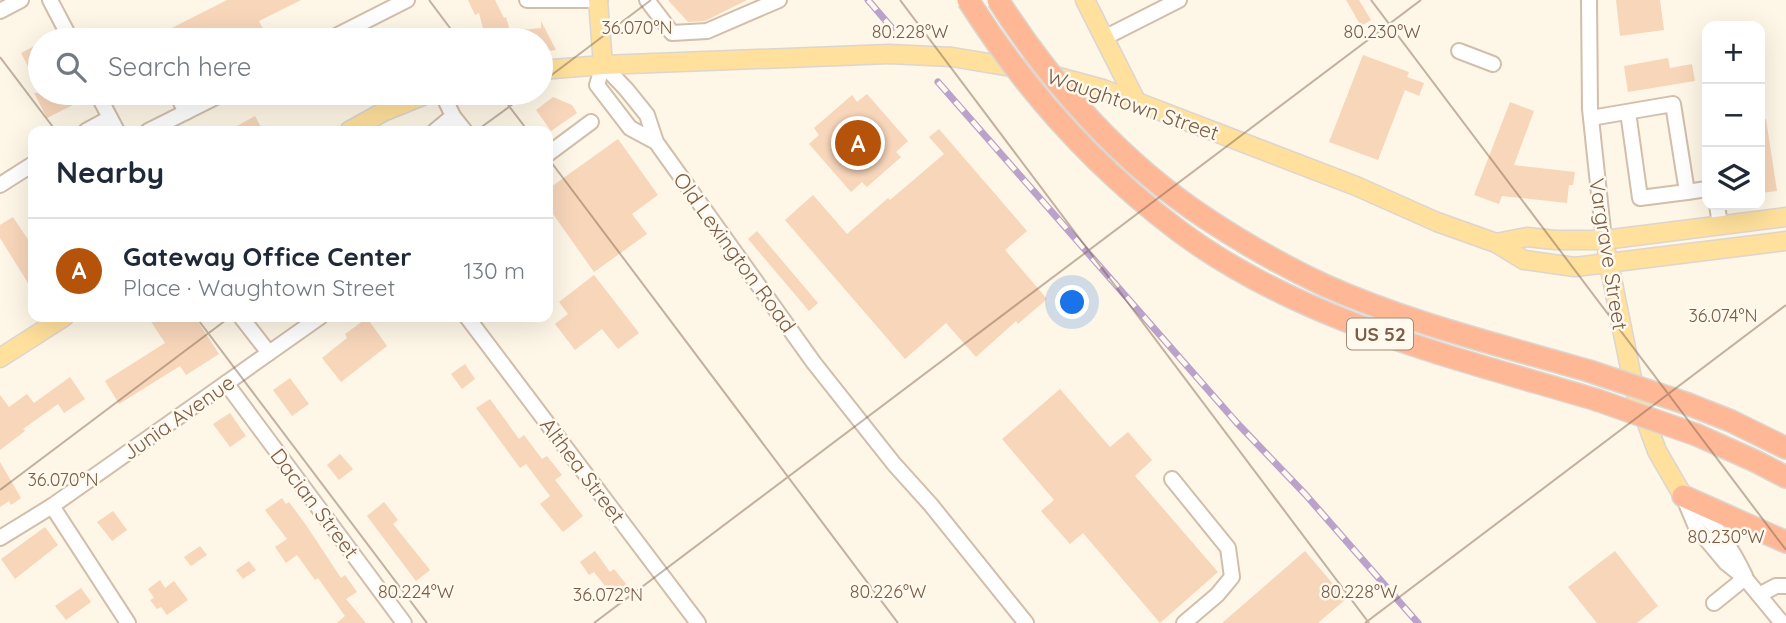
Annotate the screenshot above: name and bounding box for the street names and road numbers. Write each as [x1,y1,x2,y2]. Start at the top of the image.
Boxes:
street label: Waughtown Street [1044,62,1222,146]
street label: Old Lexington Road [668,167,802,337]
street label: Vargrave Street [1584,176,1634,332]
road number: US 52 [1347,318,1413,350]
street label: Junia Avenue [117,369,239,465]
street label: Althea Street [535,412,631,528]
street label: Dacian Street [265,443,365,563]

